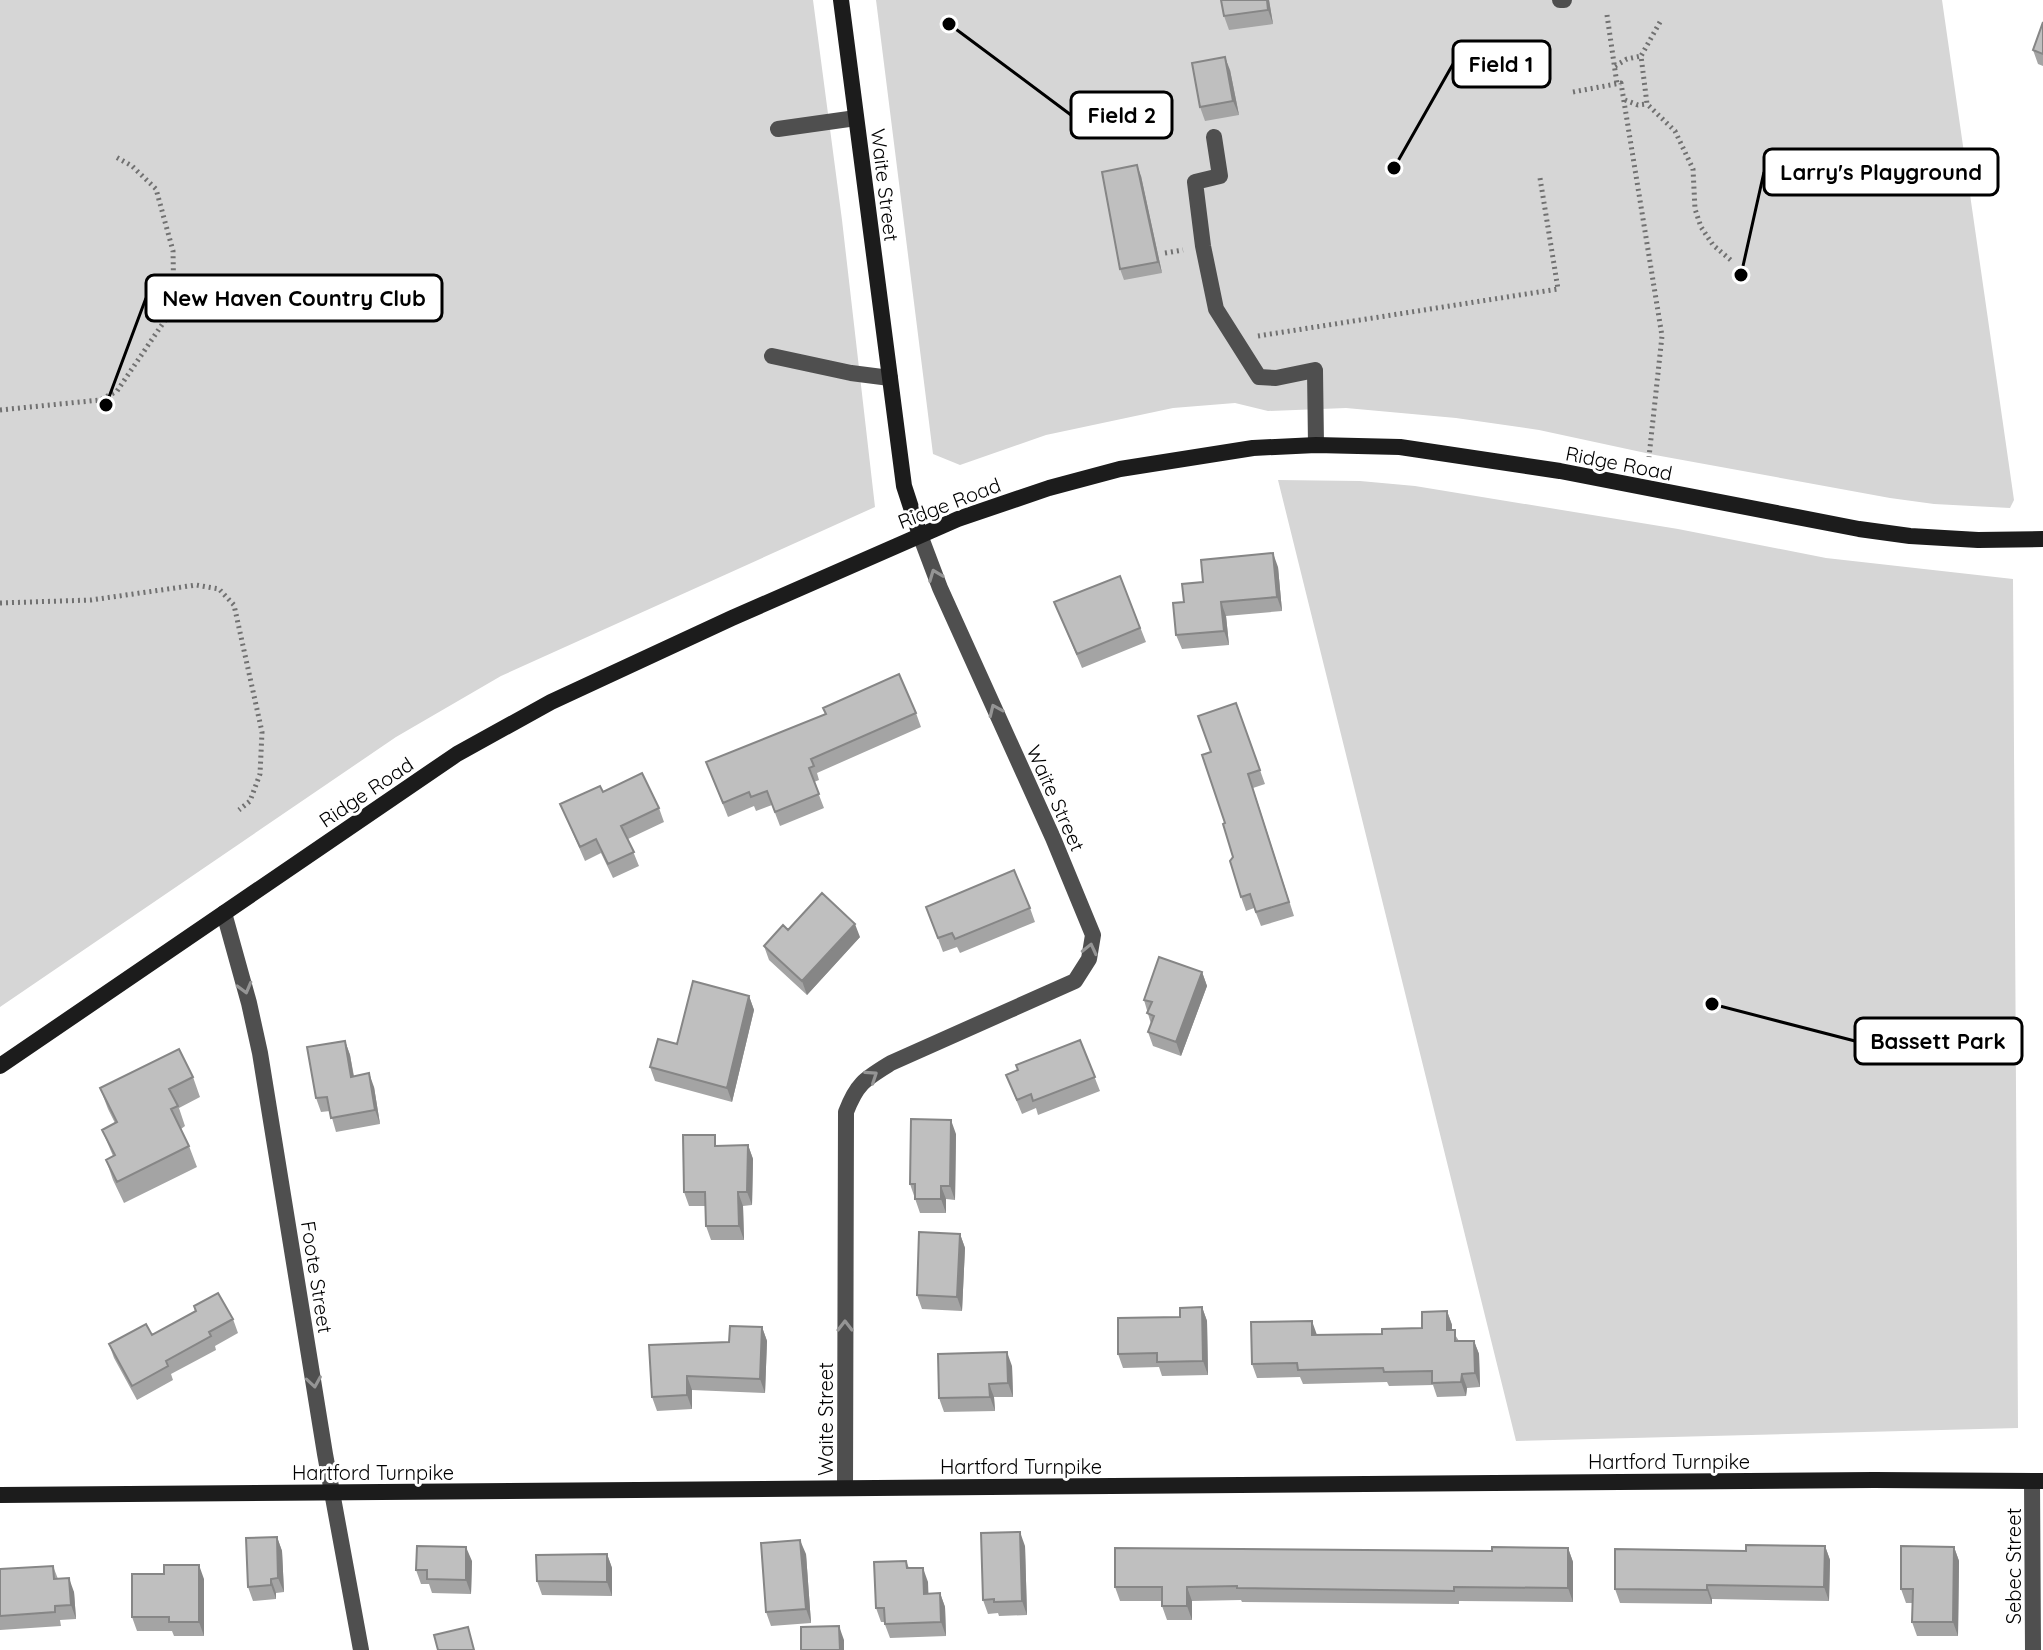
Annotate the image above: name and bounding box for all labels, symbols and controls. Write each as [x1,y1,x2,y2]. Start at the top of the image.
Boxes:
callout: Field 1 [1453,41,1550,87]
text: Field 1 [1469,50,1533,78]
callout: Field 2 [1071,92,1172,138]
text: Field 2 [1088,101,1156,129]
street label: Waite Street [866,127,904,243]
callout: Larry's Playground [1764,149,1998,195]
text: Larry's Playground [1780,158,1982,186]
callout: New Haven Country Club [146,275,442,321]
text: New Haven Country Club [162,284,426,312]
street label: Ridge Road [1563,440,1675,486]
street label: Ridge Road [894,472,1004,534]
one-way arrow [928,569,945,583]
one-way arrow [989,704,1005,718]
street label: Waite Street [1021,741,1091,855]
street label: Ridge Road [314,751,418,833]
one-way arrow [1081,943,1098,957]
one-way arrow [236,980,253,994]
callout: Bassett Park [1855,1018,2022,1064]
text: Bassett Park [1870,1027,2006,1055]
one-way arrow [863,1071,877,1086]
street label: Foote Street [296,1219,338,1335]
one-way arrow [836,1319,854,1332]
street label: Waite Street [813,1362,838,1476]
one-way arrow [304,1375,321,1389]
street label: Hartford Turnpike [1588,1449,1750,1474]
street label: Hartford Turnpike [940,1454,1102,1479]
street label: Hartford Turnpike [292,1460,454,1485]
street label: Sebec Street [2001,1508,2026,1624]

